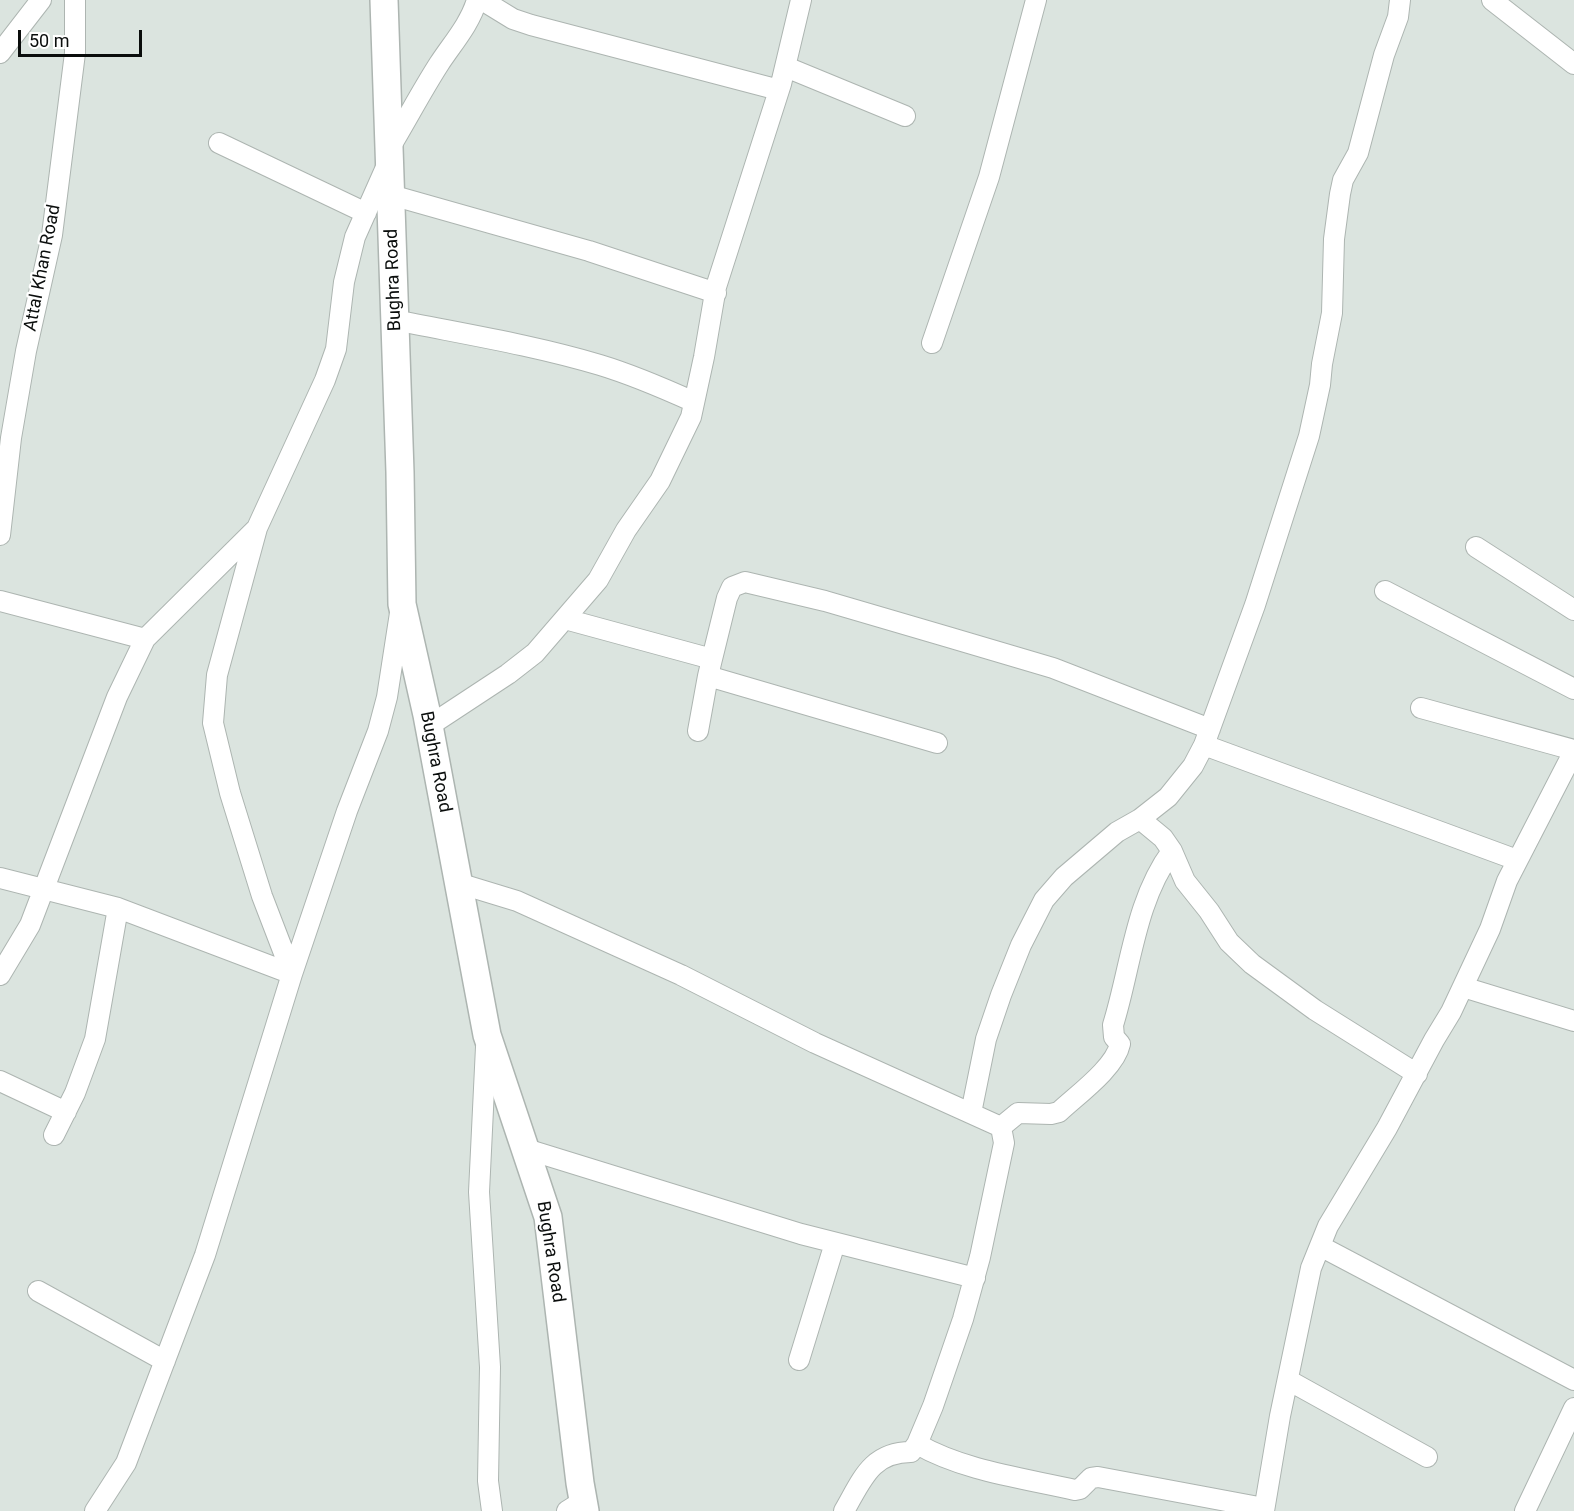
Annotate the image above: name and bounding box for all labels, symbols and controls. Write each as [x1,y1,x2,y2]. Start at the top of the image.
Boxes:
scale bar [21,18,146,56]
text: 50 m [29,30,69,51]
street label: Attal Khan Road [20,203,66,333]
street label: Bughra Road [381,228,407,332]
street label: Bughra Road [415,710,455,814]
street label: Bughra Road [531,1200,569,1304]

